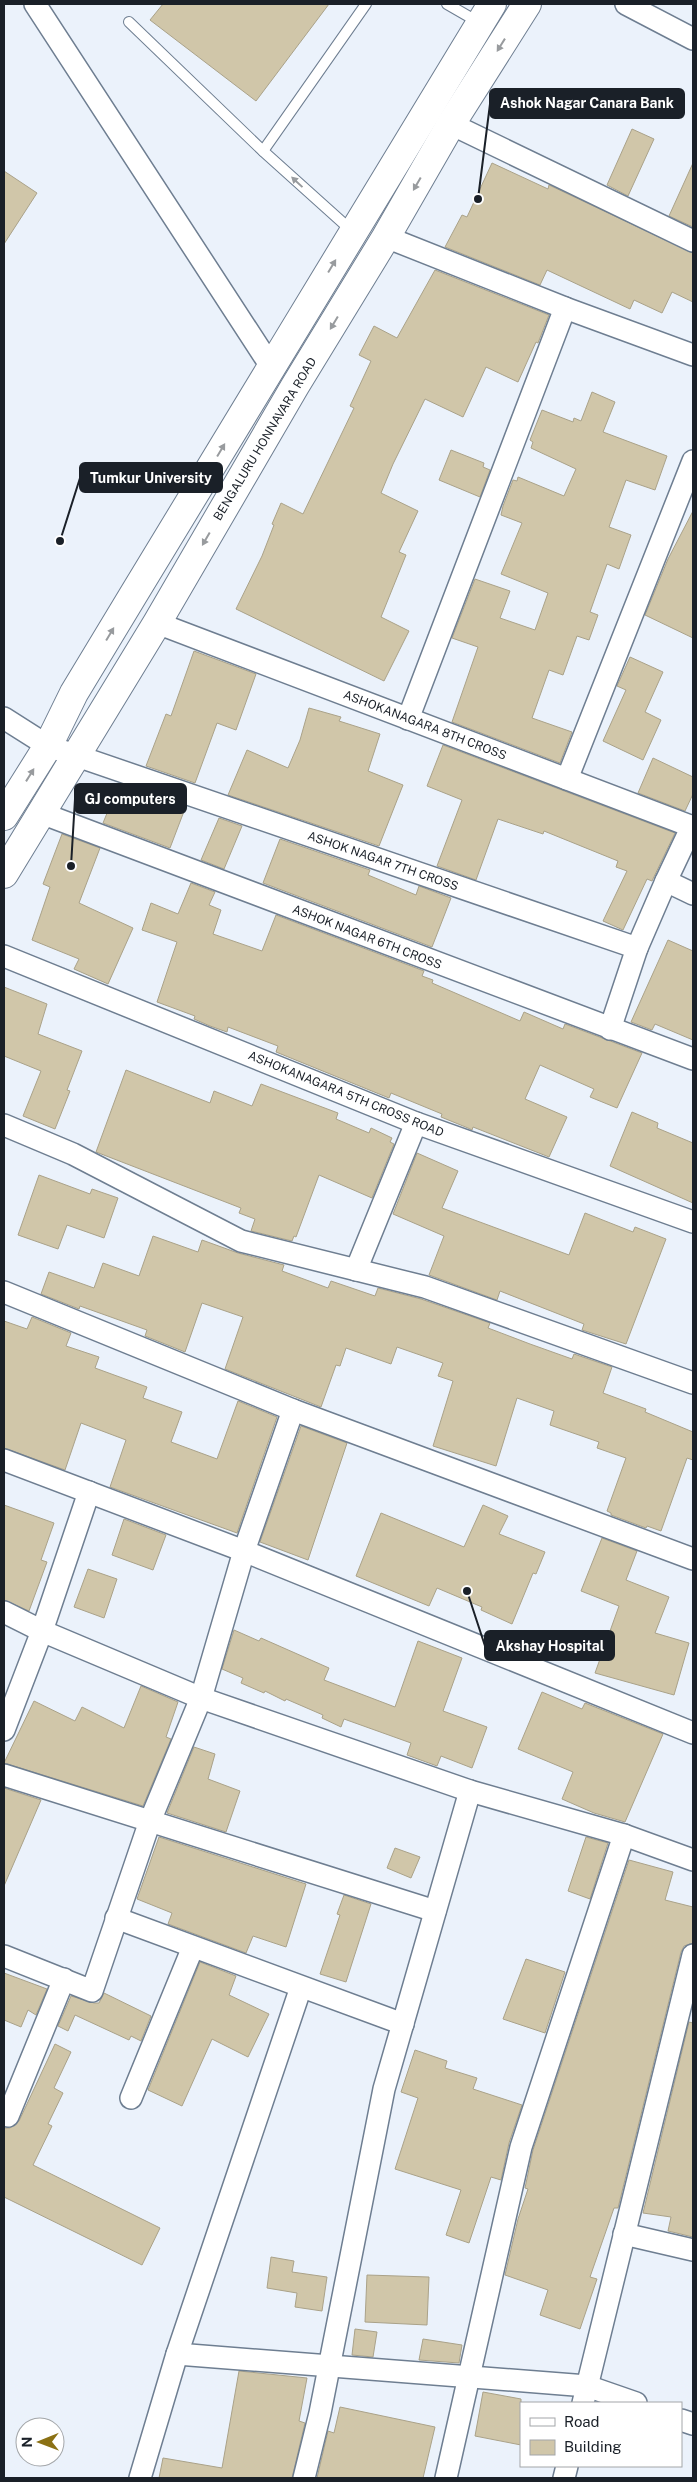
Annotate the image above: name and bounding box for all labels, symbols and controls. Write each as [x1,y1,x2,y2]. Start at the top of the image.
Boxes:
one-way arrow [496,38,506,52]
callout: Ashok Nagar Canara Bank [490,89,684,118]
text: Ashok Nagar Canara Bank [500,95,674,111]
one-way arrow [292,176,304,188]
one-way arrow [412,177,421,190]
one-way arrow [328,259,337,272]
one-way arrow [329,317,338,330]
street label: BENGALURU HONNAVARA ROAD [211,355,319,523]
one-way arrow [217,444,226,457]
callout: Tumkur University [80,463,222,492]
text: Tumkur University [90,470,212,486]
one-way arrow [202,531,210,546]
one-way arrow [105,627,114,640]
street label: ASHOKANAGARA 8TH CROSS [342,687,508,763]
one-way arrow [25,768,34,782]
callout: GJ computers [75,784,186,813]
text: GJ computers [84,791,176,807]
street label: ASHOK NAGAR 7TH CROSS [306,829,460,893]
street label: ASHOK NAGAR 6TH CROSS [290,902,444,972]
street label: ASHOKANAGARA 5TH CROSS ROAD [246,1048,446,1140]
callout: Akshay Hospital [485,1631,614,1660]
text: Akshay Hospital [496,1638,605,1654]
legend [520,2402,682,2467]
text: Road [564,2413,600,2430]
north arrow [15,2417,65,2467]
text: N [19,2437,35,2448]
text: Building [564,2438,622,2455]

